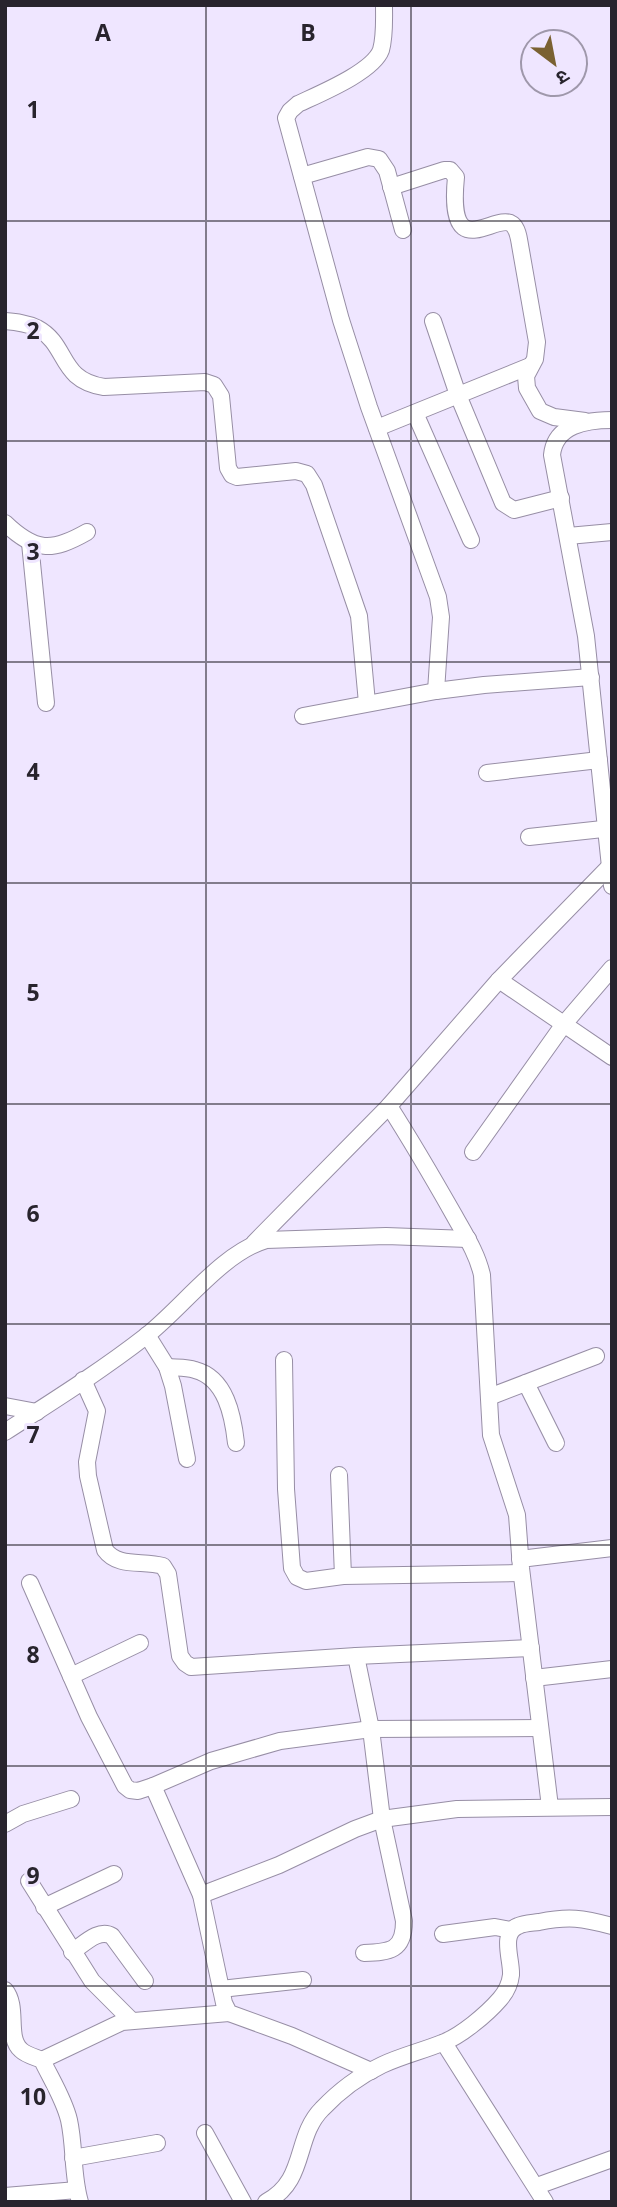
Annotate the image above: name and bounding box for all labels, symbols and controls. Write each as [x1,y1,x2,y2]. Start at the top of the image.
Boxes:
text: A [95,16,111,48]
text: B [300,16,316,48]
north arrow [519,28,589,98]
text: उ [551,63,575,92]
text: 1 [26,93,40,125]
text: 2 [26,314,40,346]
text: 3 [26,535,40,567]
text: 4 [26,755,40,787]
text: 5 [26,976,40,1008]
text: 6 [26,1197,40,1229]
text: 7 [26,1418,40,1450]
text: 8 [26,1638,40,1670]
text: 9 [26,1859,40,1891]
text: 10 [20,2080,46,2112]

